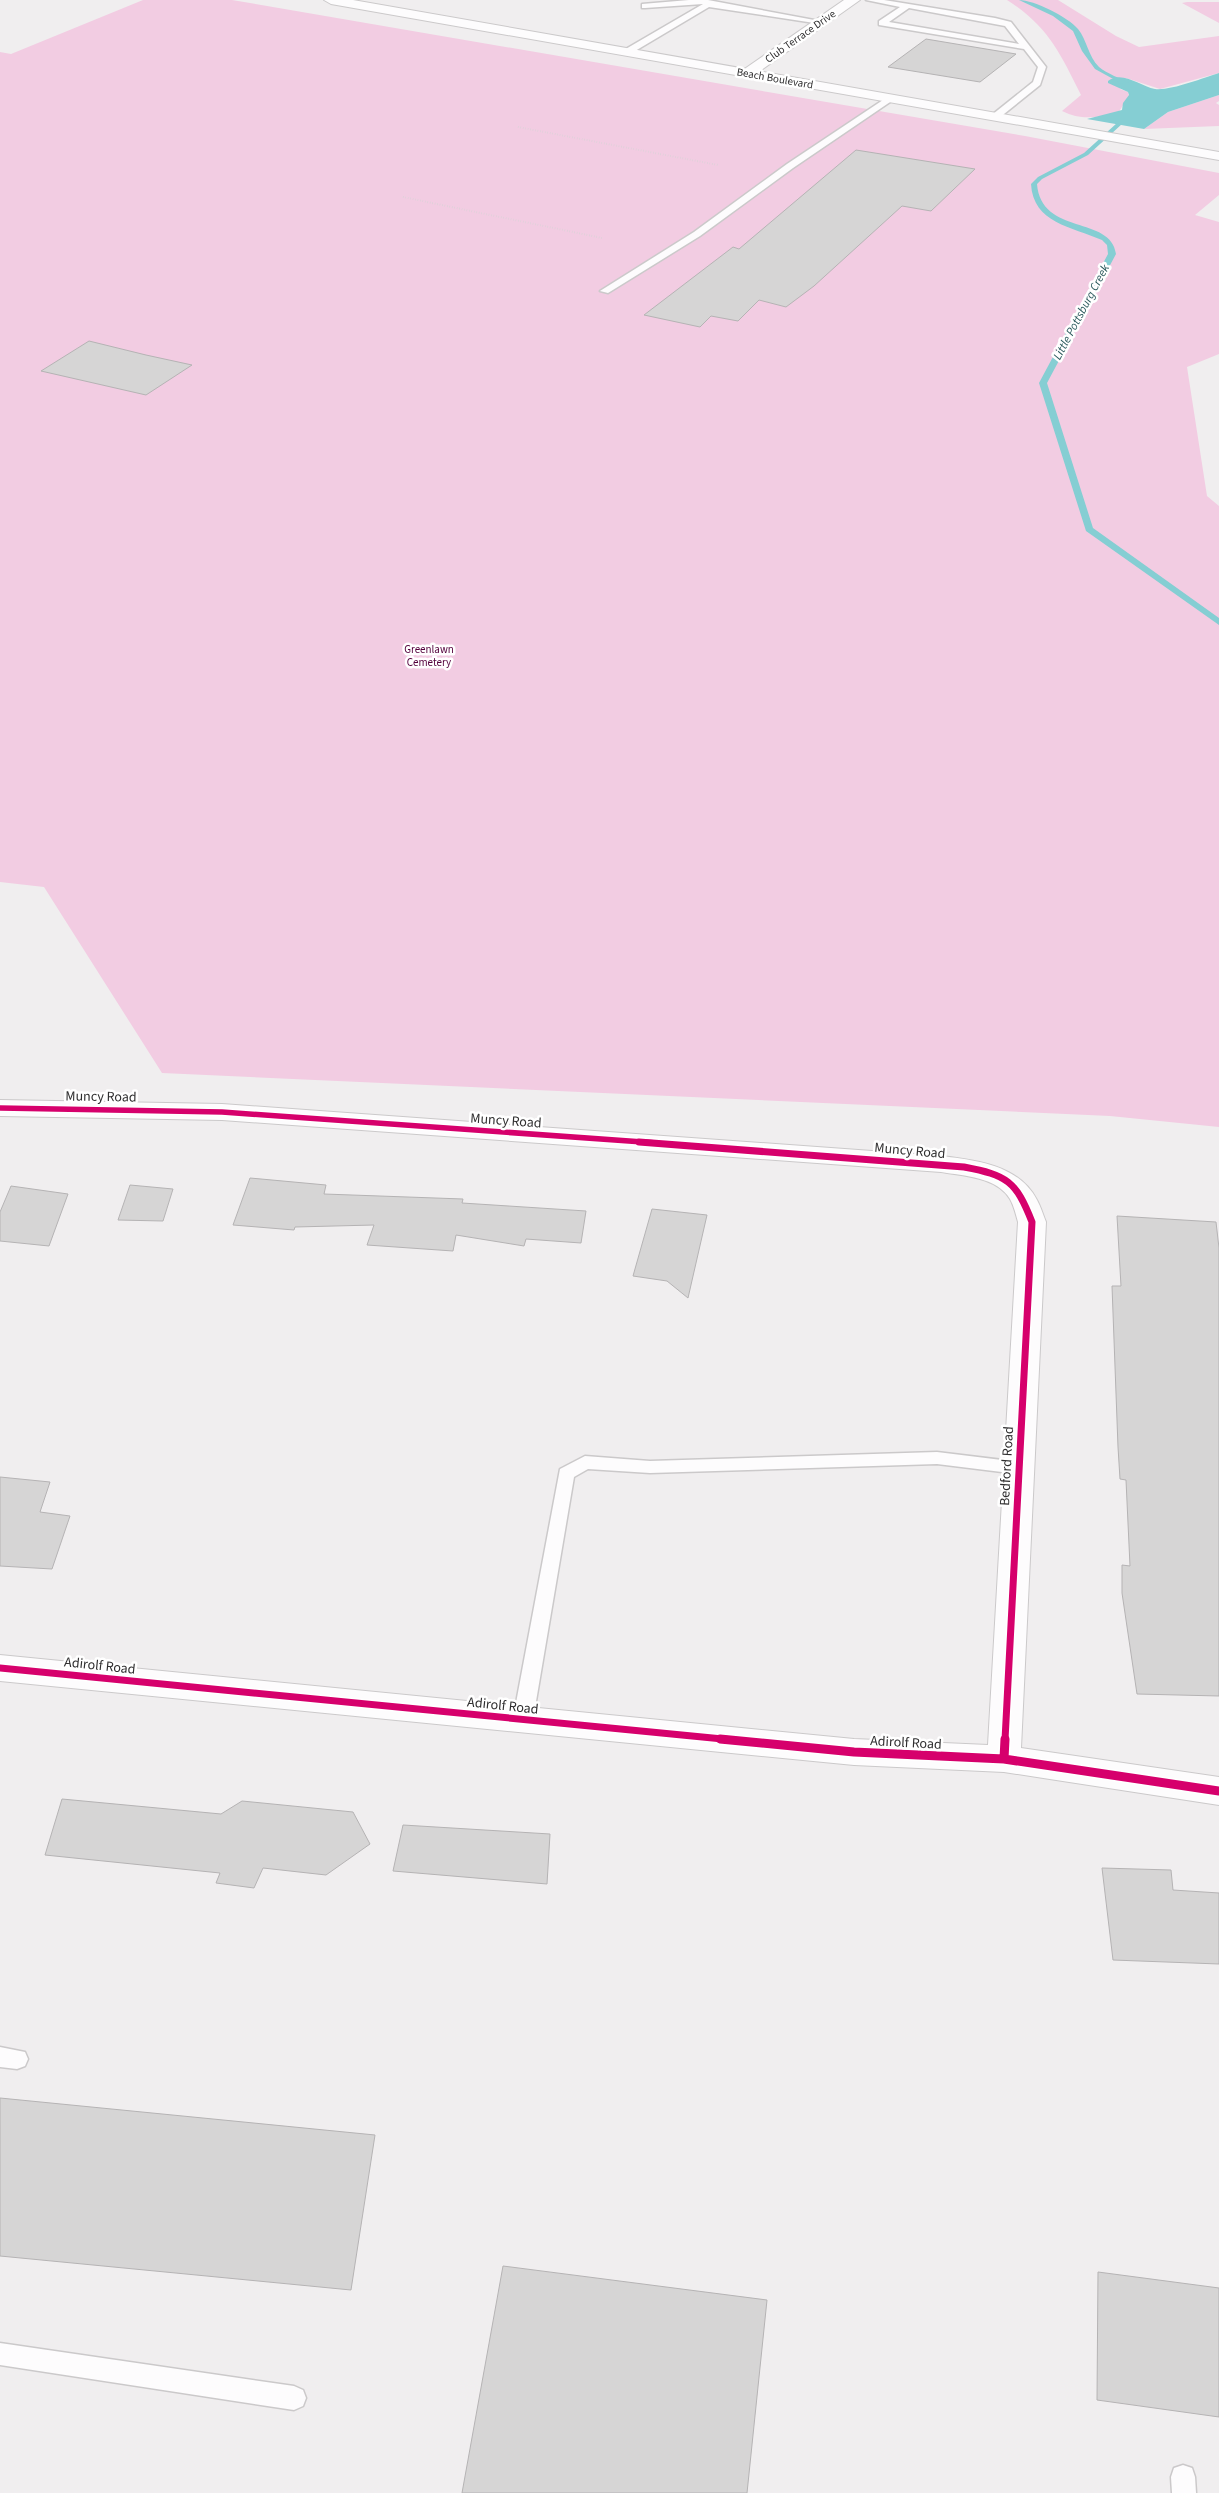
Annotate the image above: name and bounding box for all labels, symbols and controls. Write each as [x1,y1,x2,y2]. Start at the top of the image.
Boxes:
street label: Club Terrace Drive [762,6,839,66]
street label: Beach Boulevard [735,64,814,93]
water label: Little Pottsburg Creek [1049,261,1114,363]
park label: Greenlawn Cemetery [404,642,454,670]
street label: Muncy Road [65,1086,137,1108]
street label: Muncy Road [470,1109,542,1133]
street label: Muncy Road [874,1138,946,1164]
street label: Bedford Road [995,1426,1019,1506]
street label: Adirolf Road [63,1652,137,1680]
street label: Adirolf Road [466,1692,540,1720]
street label: Adirolf Road [870,1731,942,1755]

